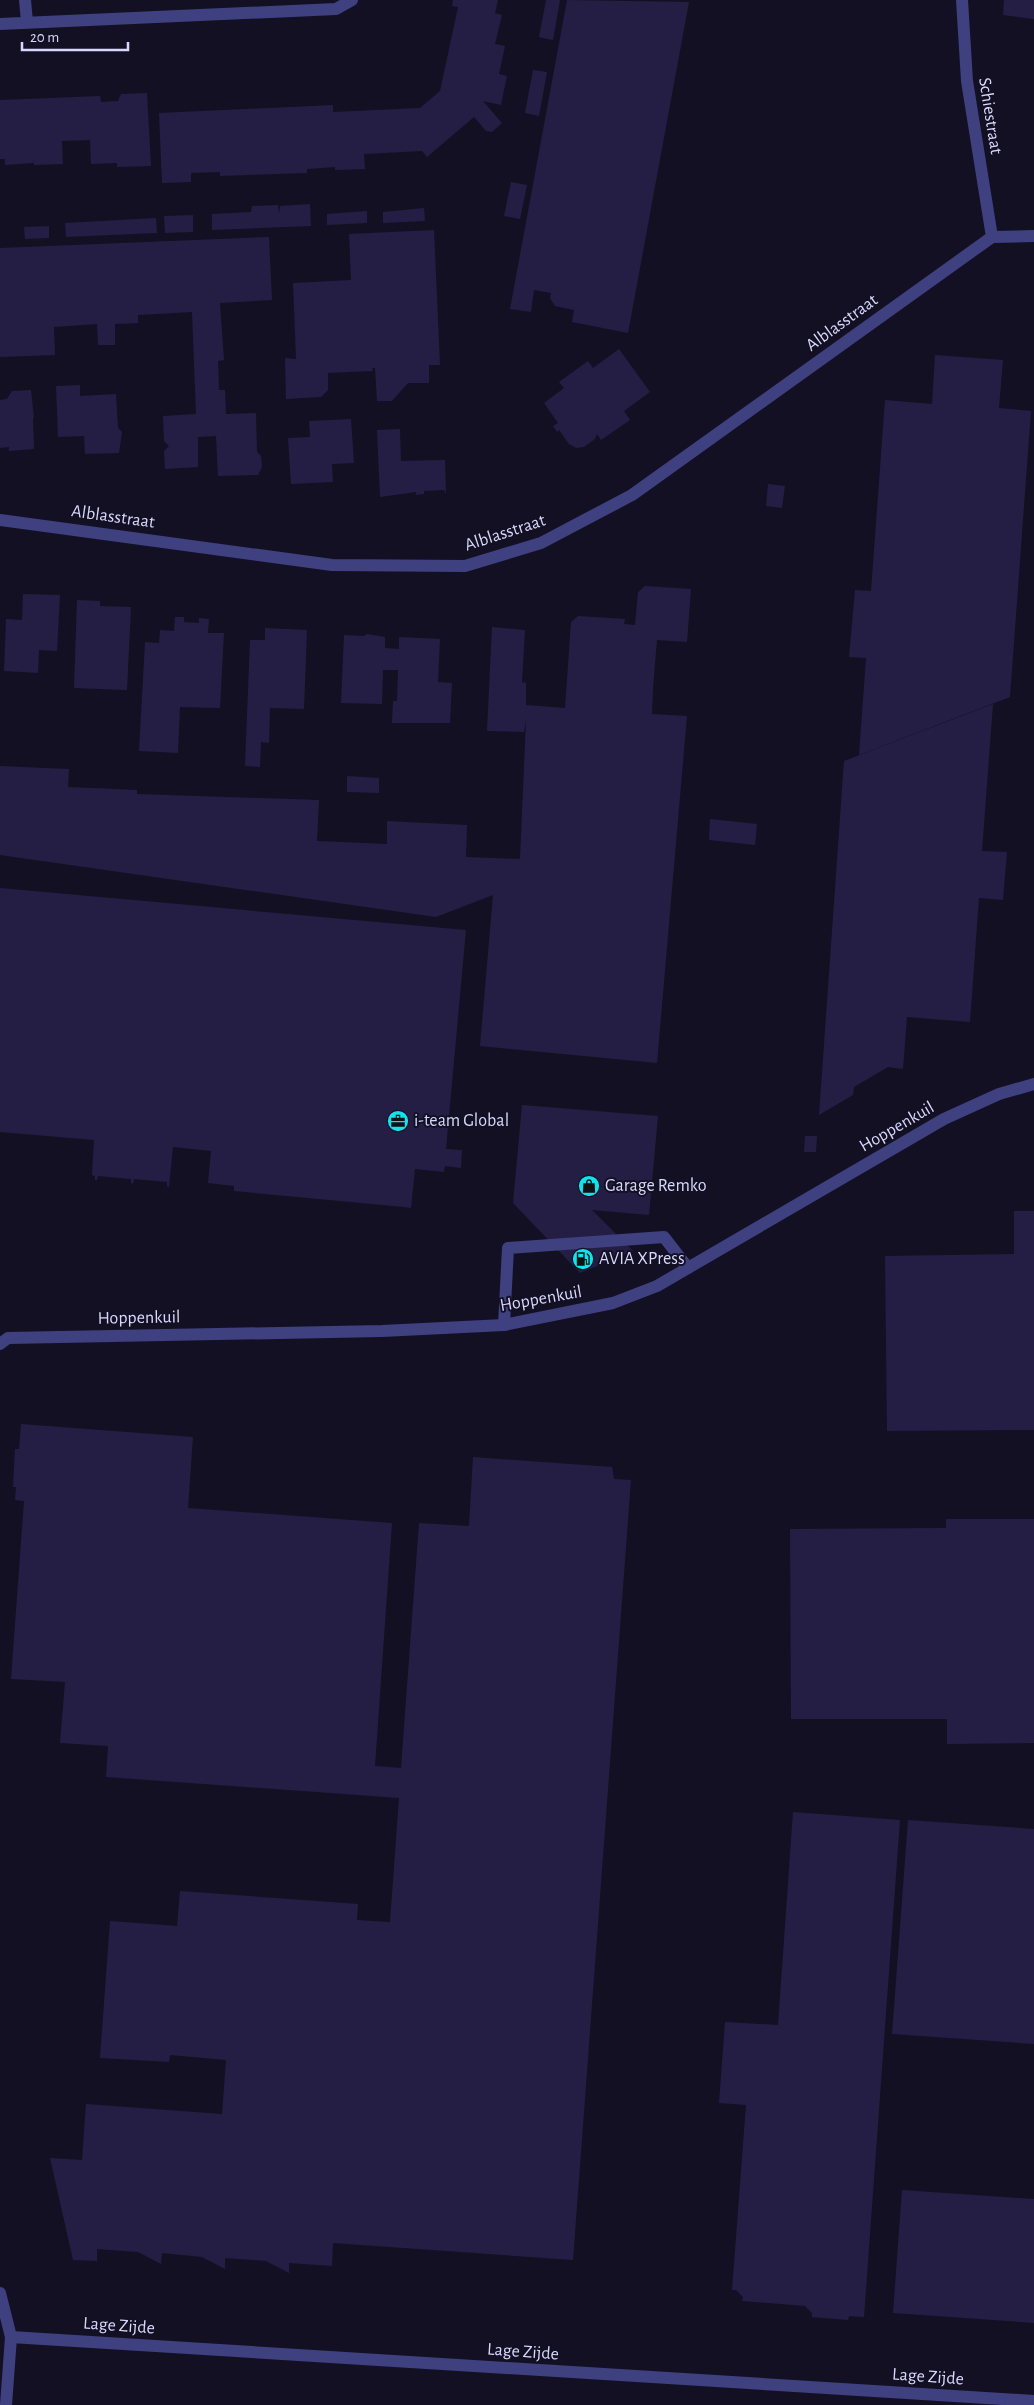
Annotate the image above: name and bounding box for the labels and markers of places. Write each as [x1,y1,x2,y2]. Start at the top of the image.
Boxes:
office icon: i-team Global [386,1109,410,1133]
place label: i-team Global [414,1112,509,1130]
shop icon: Garage Remko [577,1174,601,1198]
place label: Garage Remko [605,1177,707,1195]
fuel station icon: AVIA XPress [571,1247,595,1271]
place label: AVIA XPress [599,1250,685,1268]

